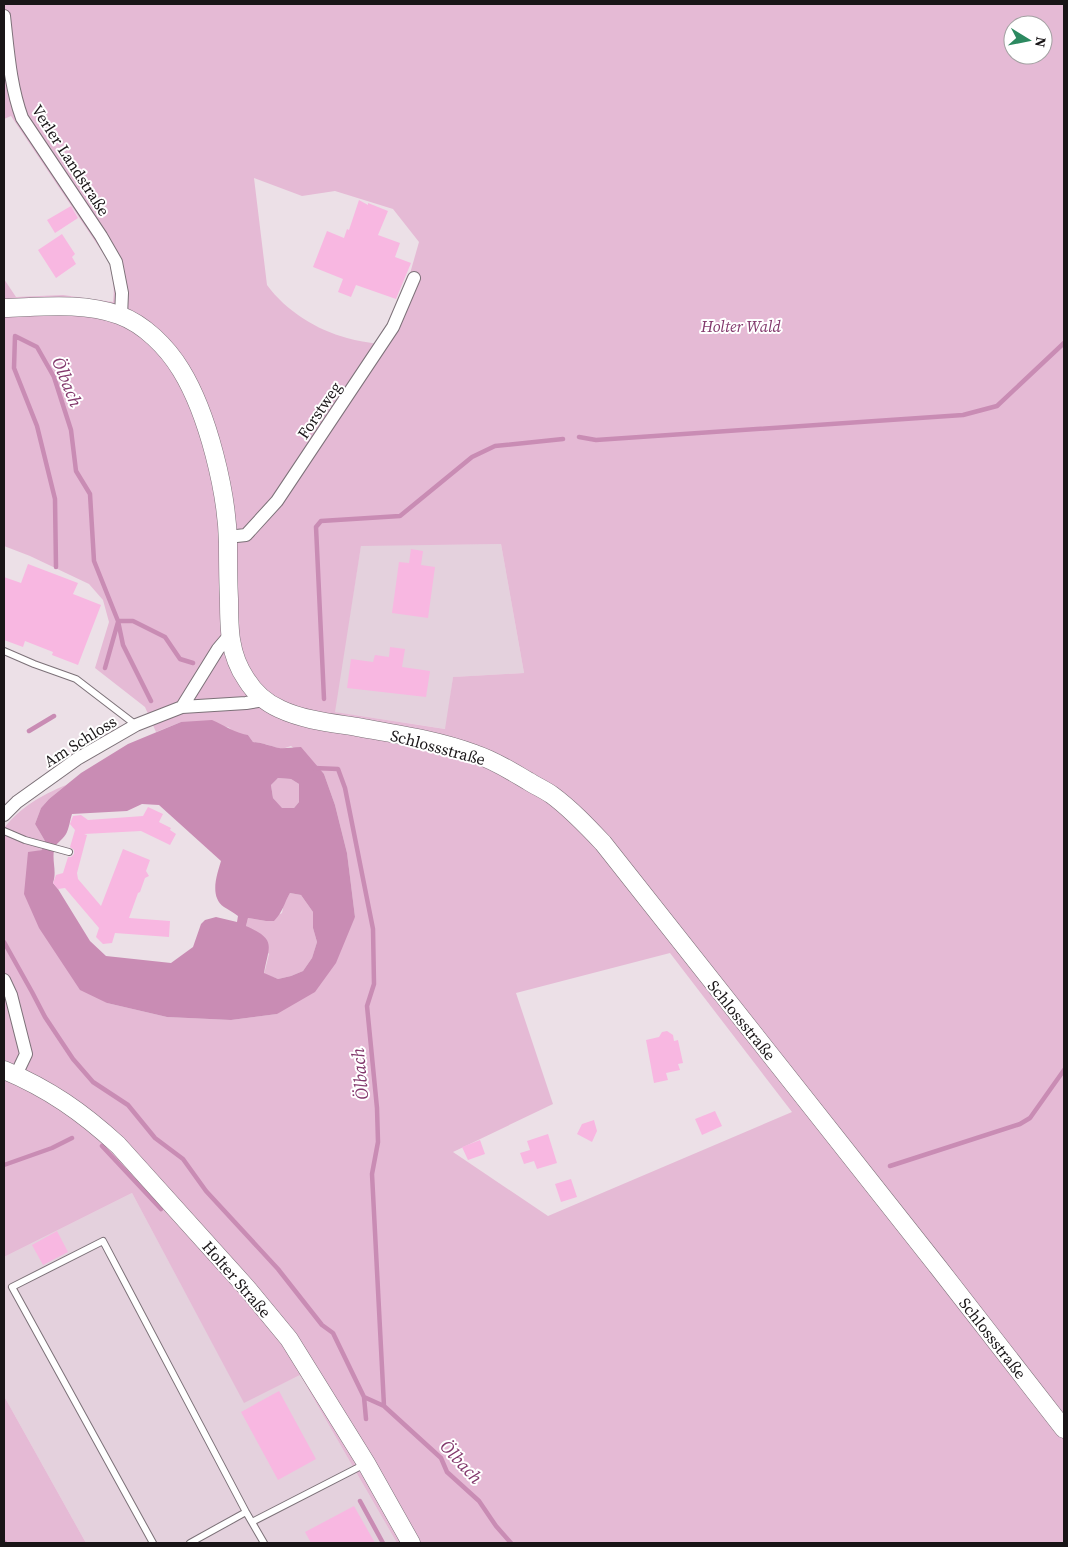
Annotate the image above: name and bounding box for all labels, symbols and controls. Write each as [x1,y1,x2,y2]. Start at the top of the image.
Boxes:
north arrow [1003,15,1053,65]
text: N [1030,35,1052,49]
street label: Verler Landstraße [27,100,115,220]
park label: Holter Wald [700,315,782,337]
water label: Ölbach [46,353,89,411]
street label: Forstweg [292,377,346,443]
street label: Am Schloss [40,710,120,772]
street label: Schlossstraße [388,724,488,770]
street label: Schlossstraße [703,975,781,1065]
water label: Ölbach [345,1047,374,1101]
street label: Holter Straße [197,1236,277,1322]
street label: Schlossstraße [954,1293,1032,1383]
water label: Ölbach [435,1434,488,1489]

